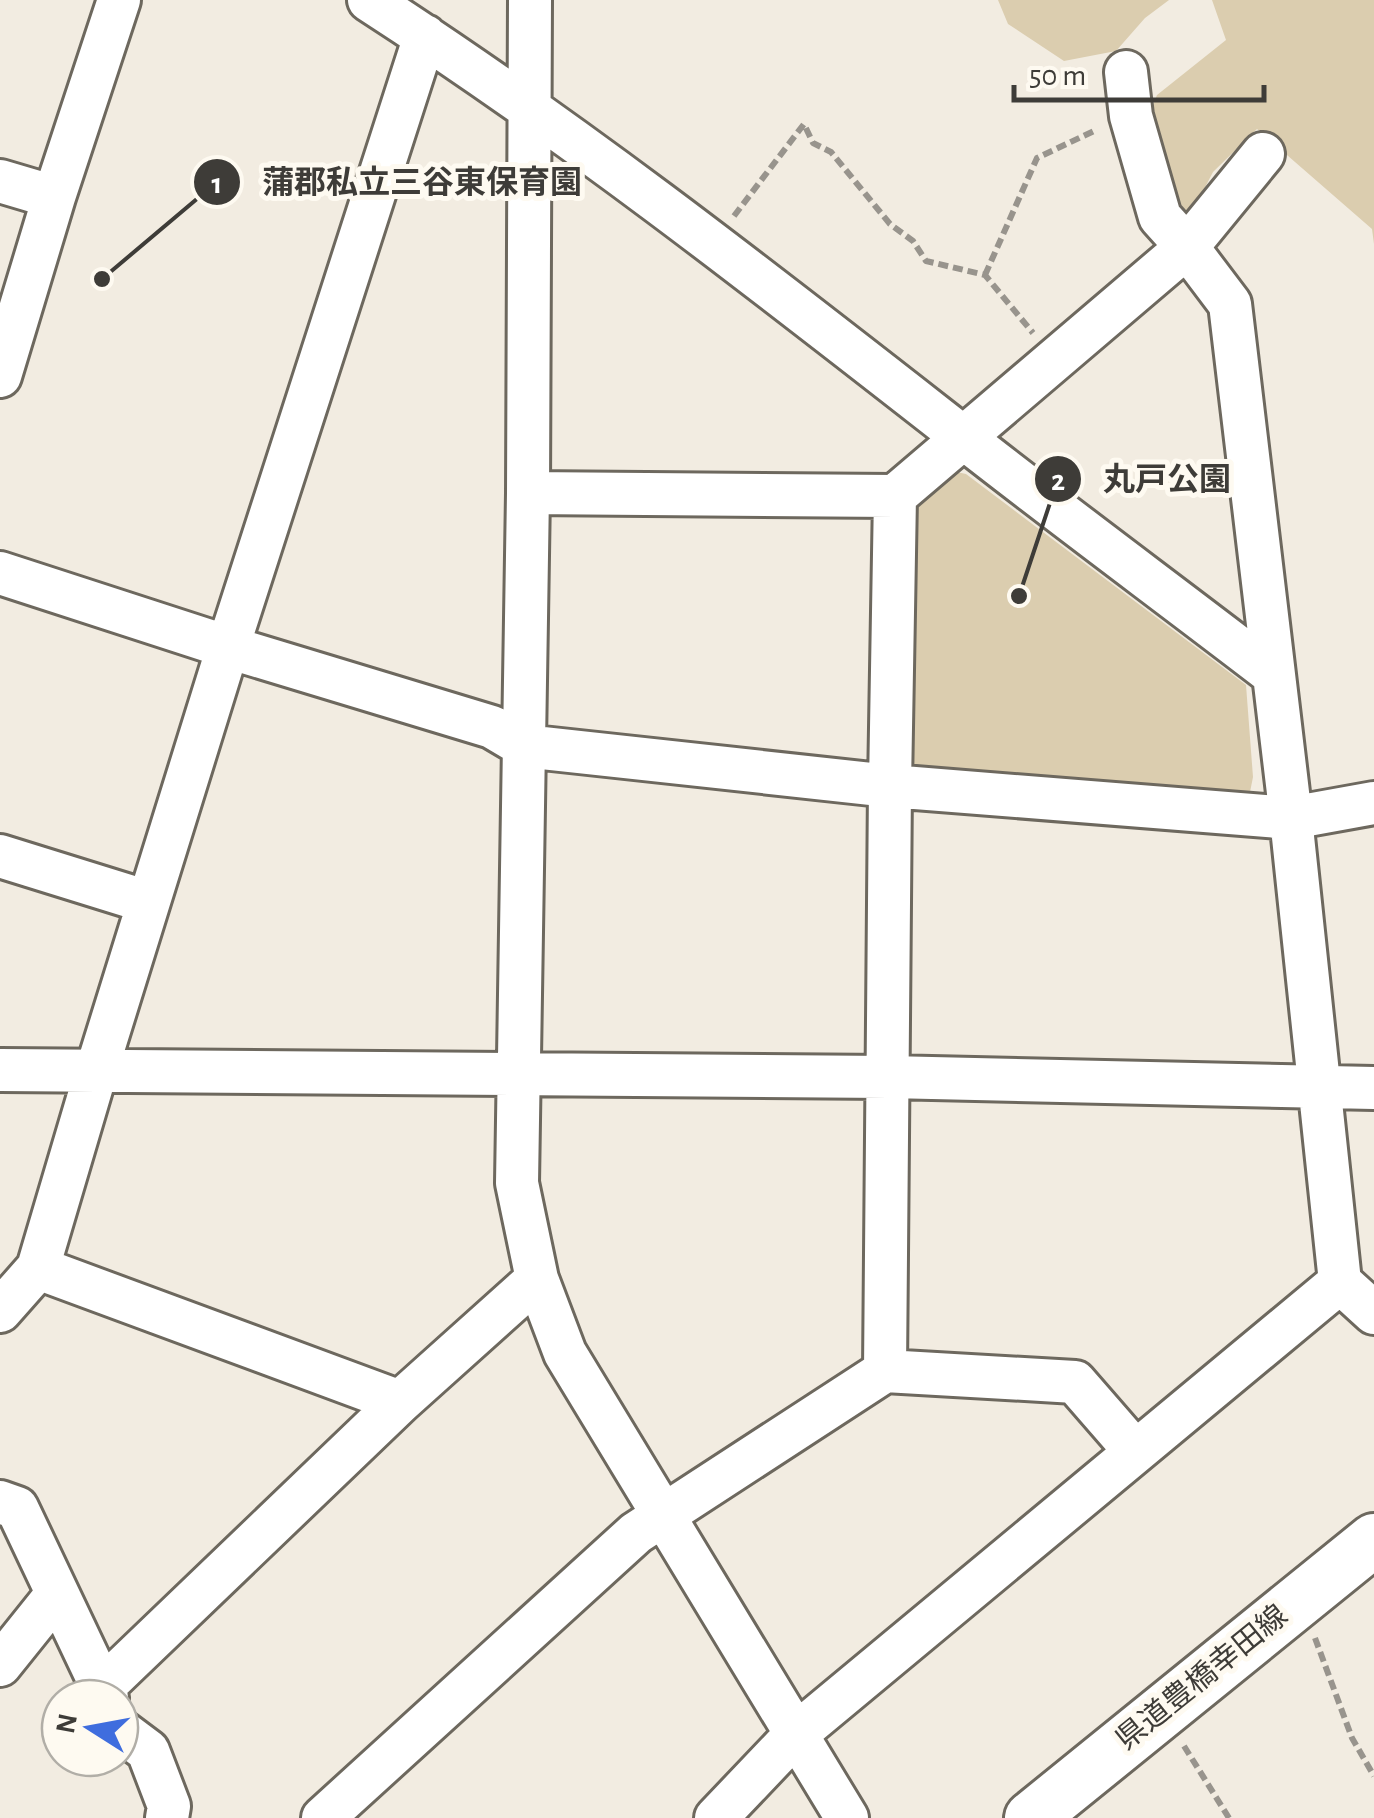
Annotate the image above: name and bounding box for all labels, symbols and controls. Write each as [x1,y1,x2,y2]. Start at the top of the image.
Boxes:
scale bar [1014,40,1264,102]
text: 50 m [1029,61,1086,91]
callout: 蒲郡私立三谷東保育園 [192,151,602,213]
text: 蒲郡私立三谷東保育園 [262,165,582,199]
text: 1 [212,169,222,199]
callout: 丸戸公園 [1033,448,1251,510]
text: 丸戸公園 [1103,462,1231,496]
text: 2 [1051,466,1065,496]
street label: 県道豊橋幸田線 [1110,1599,1293,1756]
north arrow [40,1678,140,1778]
text: N [52,1711,83,1736]

